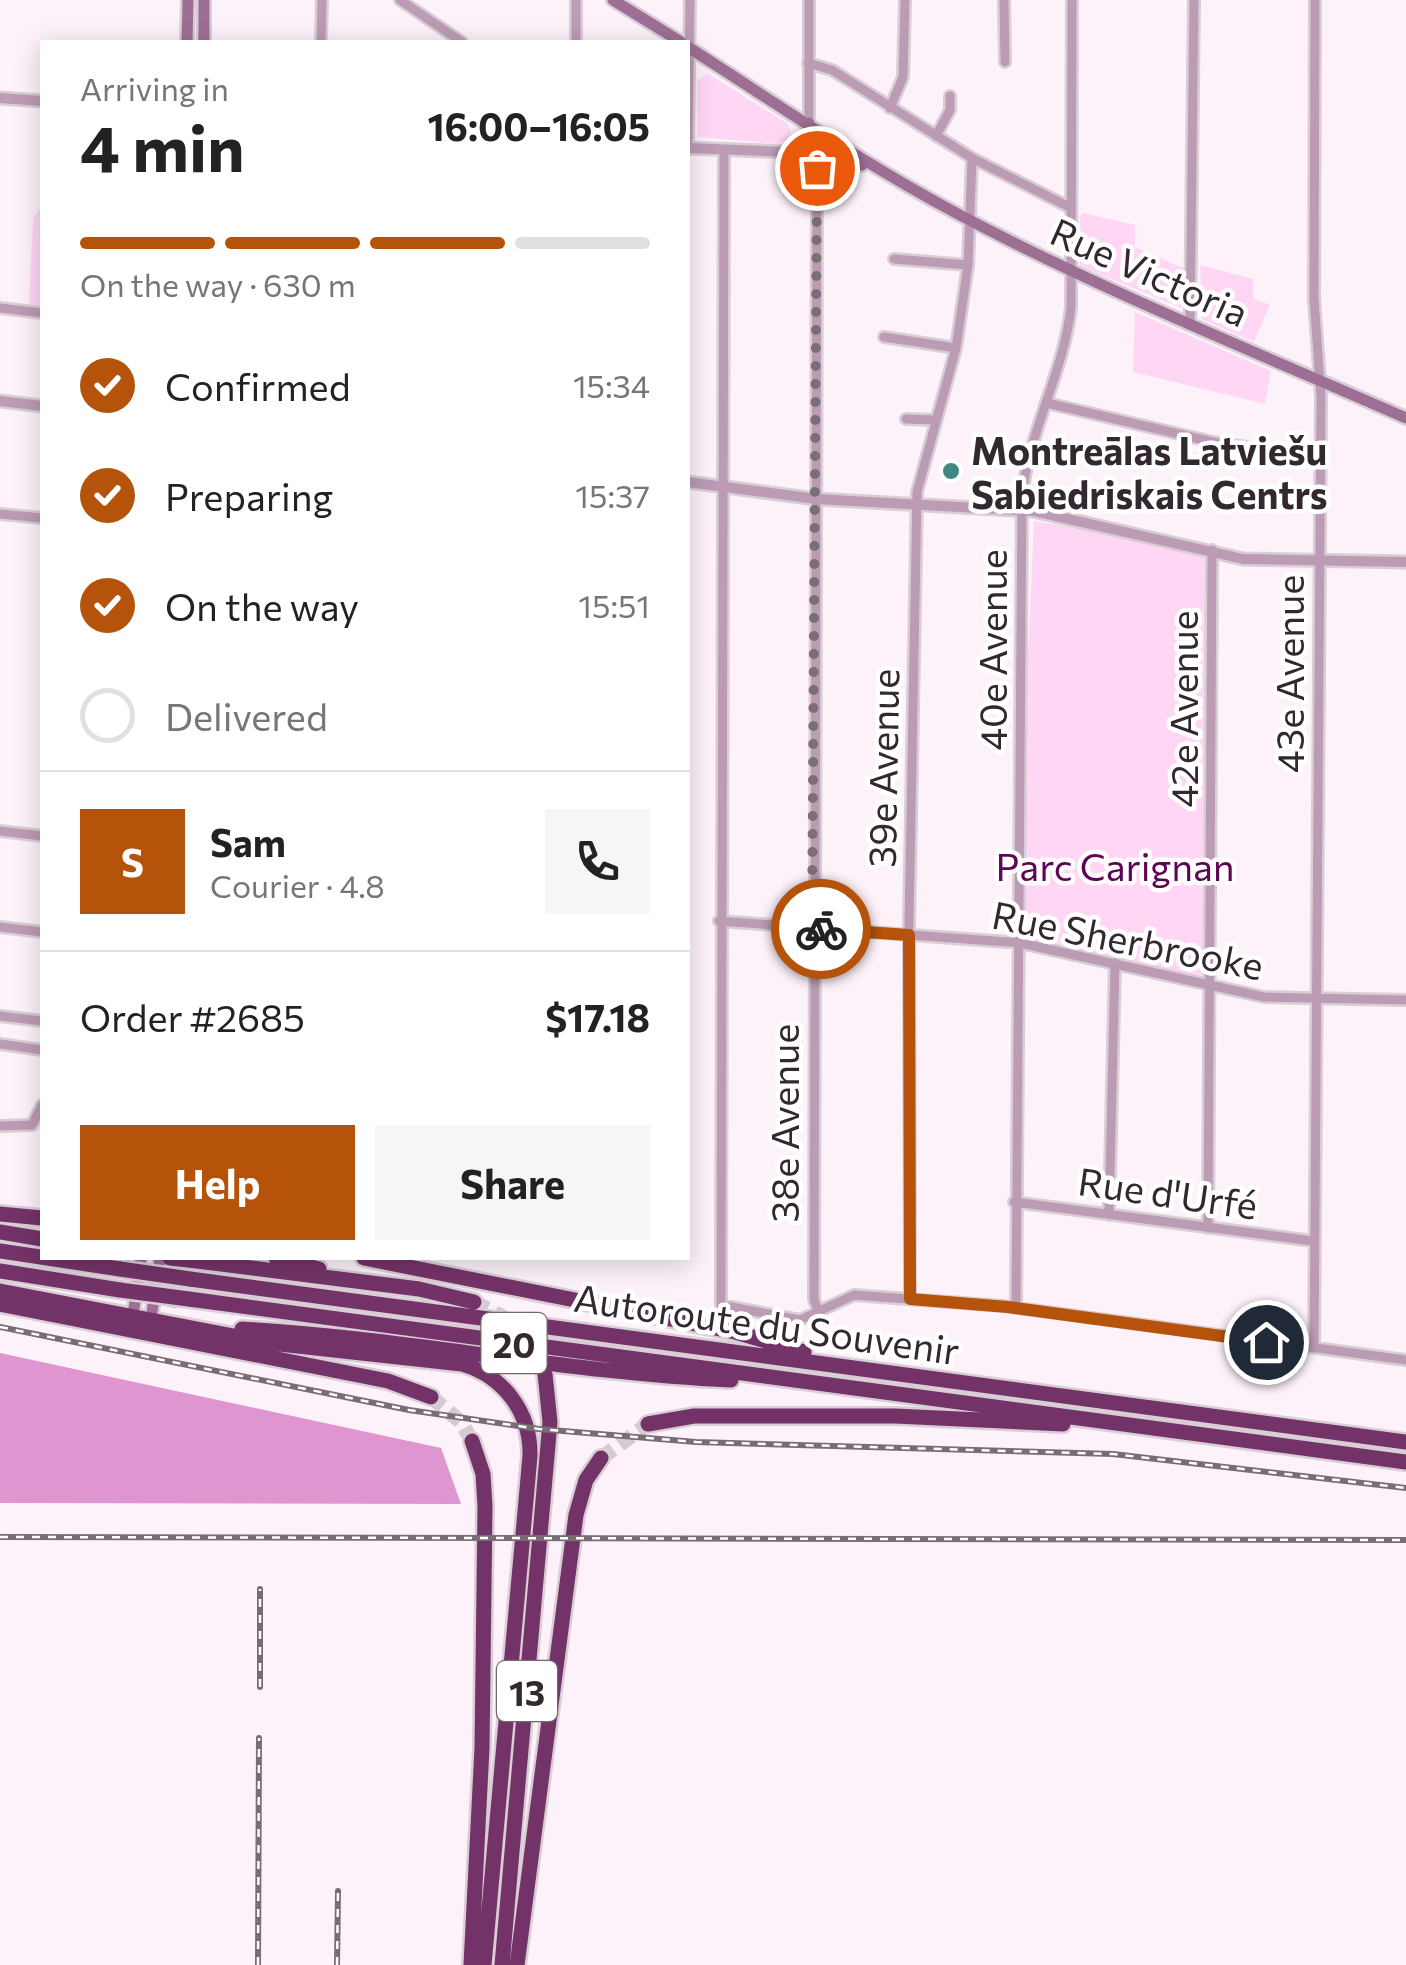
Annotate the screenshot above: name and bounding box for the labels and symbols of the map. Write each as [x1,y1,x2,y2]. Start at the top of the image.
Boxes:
pin [775,126,860,211]
street label: Rue Victoria [1044,207,1256,335]
place label: Montreālas Latviešu Sabiedriskais Centrs [971,426,1327,517]
marker: Montreālas Latviešu Sabiedriskais Centrs [940,460,962,482]
street label: 40e Avenue [968,549,1015,751]
street label: 43e Avenue [1265,575,1312,773]
street label: 42e Avenue [1159,610,1206,808]
street label: 39e Avenue [857,668,907,868]
park label: Parc Carignan [995,842,1235,889]
courier [771,879,871,979]
street label: Rue Sherbrooke [988,890,1268,988]
street label: 38e Avenue [760,1024,807,1222]
street label: Rue d'Urfé [1075,1156,1261,1228]
street label: Autoroute du Souvenir [571,1273,963,1373]
pin [1224,1300,1309,1385]
road number: 20 [482,1313,546,1373]
road number: 13 [497,1661,557,1721]

